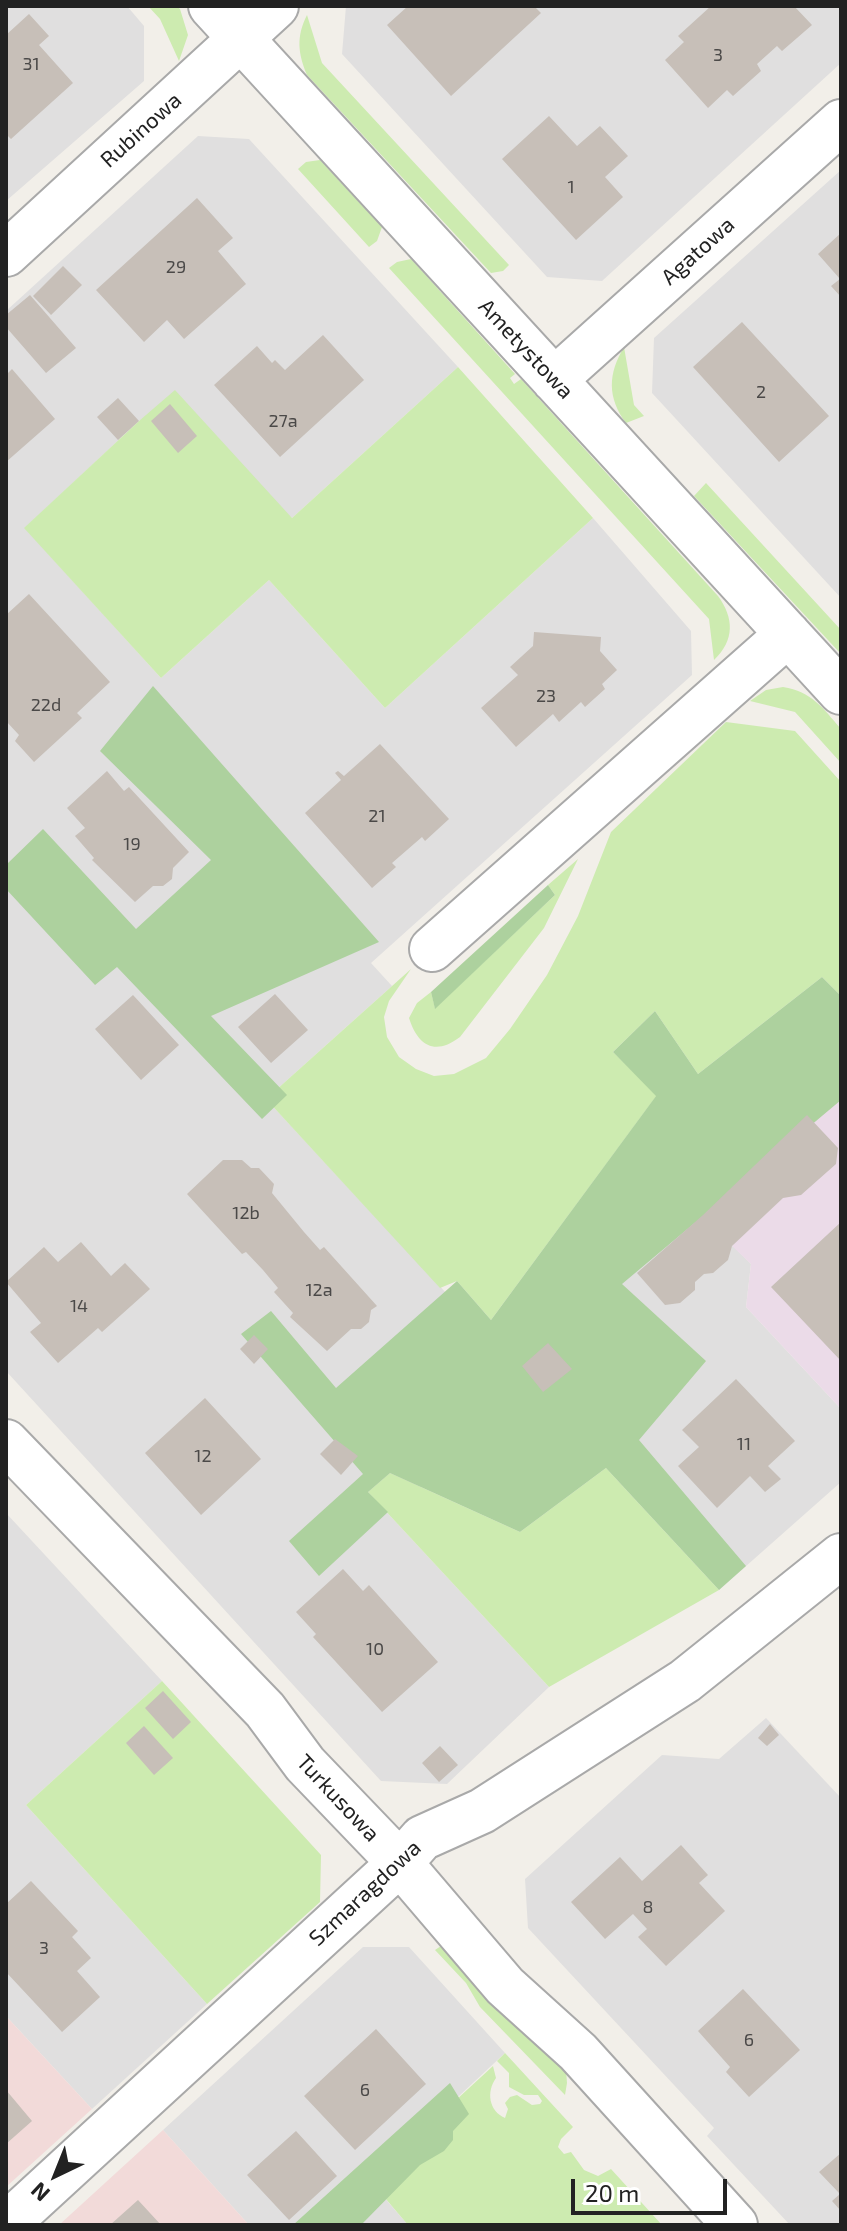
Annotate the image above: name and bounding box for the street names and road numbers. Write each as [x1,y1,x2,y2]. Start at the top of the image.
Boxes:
street label: Rubinowa [95,87,187,173]
street label: Agatowa [656,211,740,291]
street label: Ametystowa [473,294,579,404]
street label: Turkusowa [291,1749,385,1847]
street label: Szmaragdowa [304,1835,426,1951]

